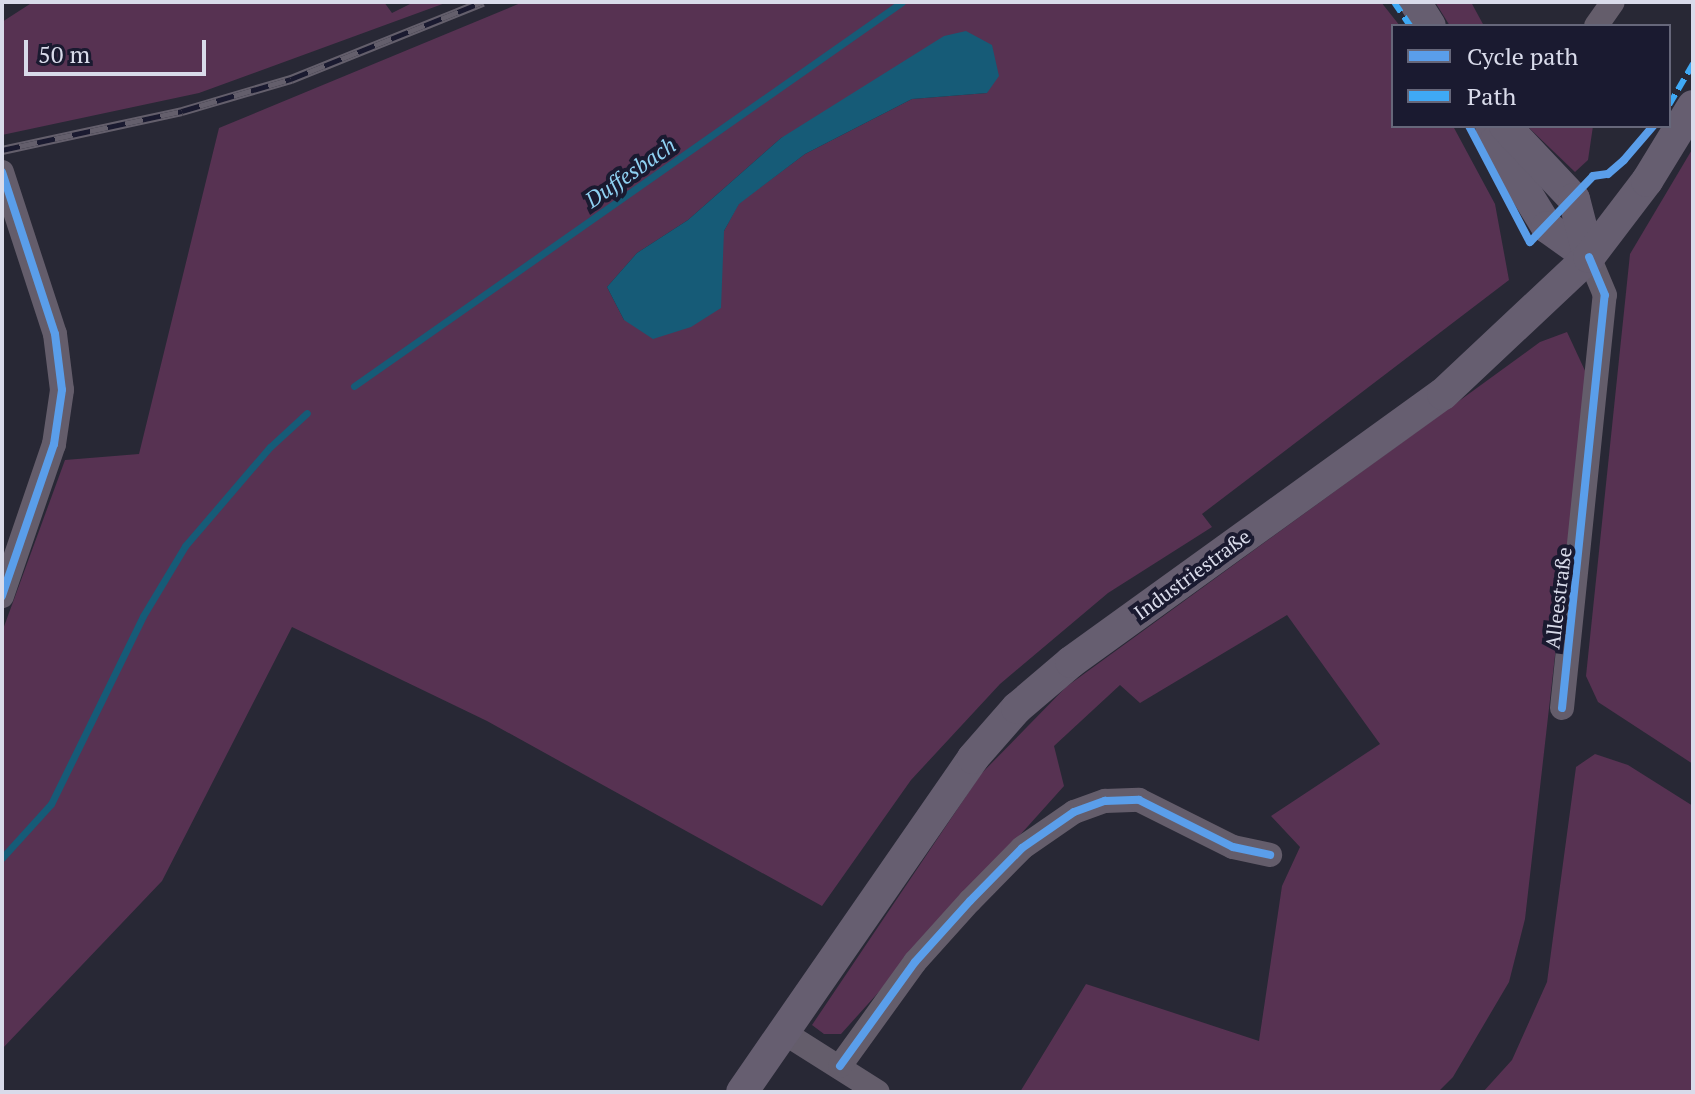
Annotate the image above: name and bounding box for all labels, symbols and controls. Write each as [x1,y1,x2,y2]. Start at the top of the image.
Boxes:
scale bar [28,24,210,74]
legend [1391,24,1671,128]
text: 50 m [38,38,90,70]
text: Cycle path [1467,40,1578,72]
text: Path [1467,80,1516,112]
water label: Duffesbach [580,131,680,213]
street label: Industriestraße [1129,524,1255,624]
street label: Alleestraße [1540,546,1576,650]

